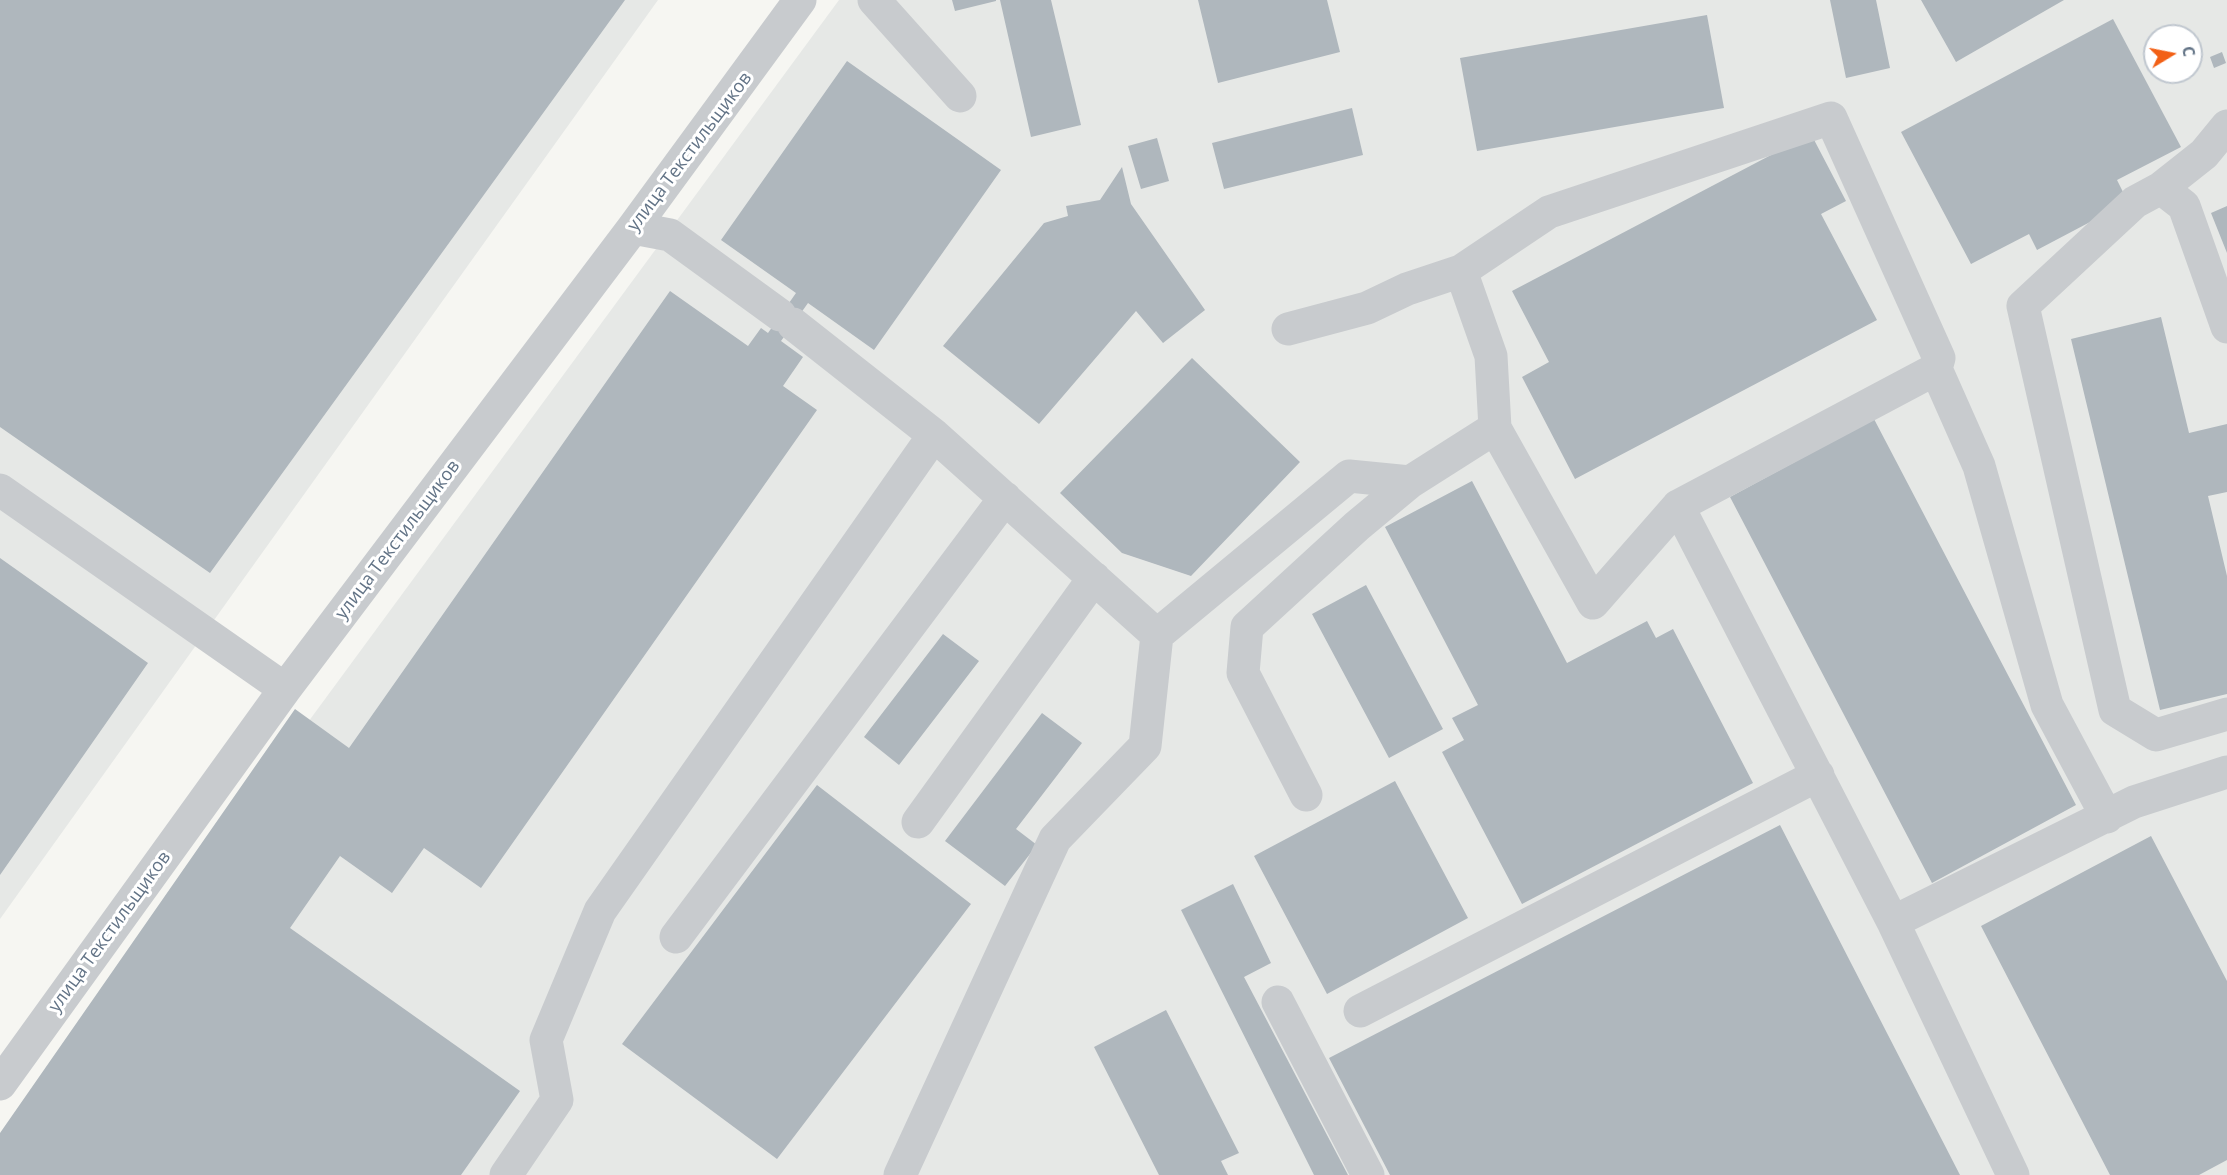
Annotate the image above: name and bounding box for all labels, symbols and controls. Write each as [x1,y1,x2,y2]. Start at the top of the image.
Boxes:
north arrow [2143,24,2203,84]
text: С [2177,44,2200,58]
street label: улица Текстильщиков [623,68,757,236]
street label: улица Текстильщиков [331,456,465,624]
street label: улица Текстильщиков [44,847,176,1017]

